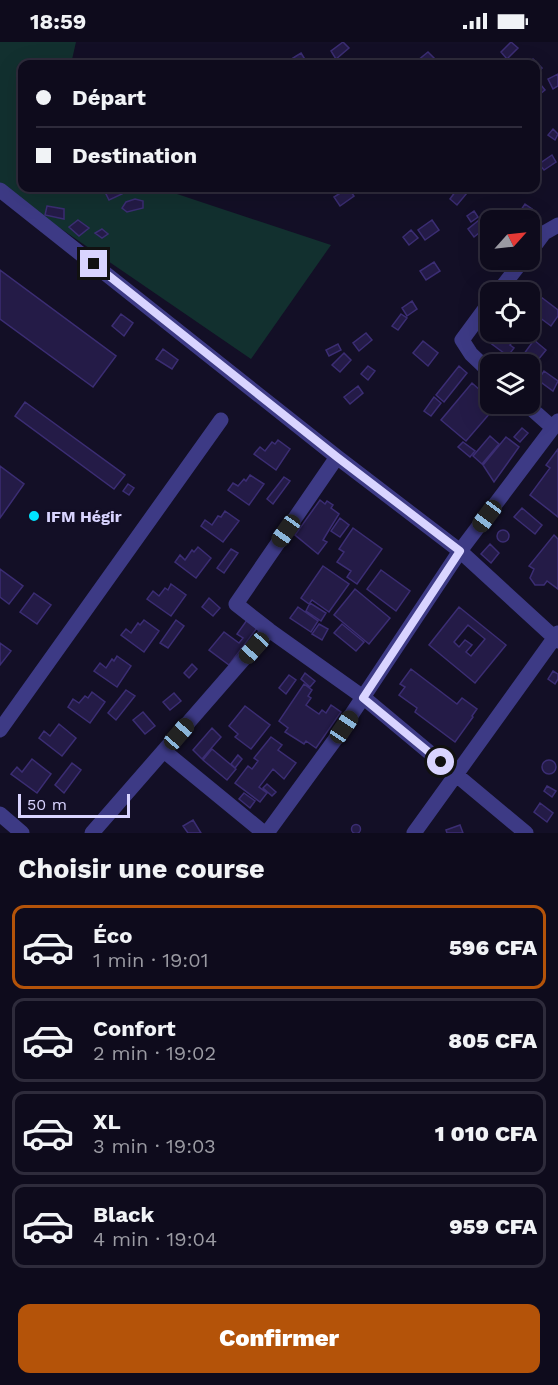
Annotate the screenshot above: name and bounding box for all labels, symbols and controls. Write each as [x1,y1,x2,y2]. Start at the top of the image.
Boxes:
text: 18:59 [30,9,86,34]
text: Départ [72,85,146,110]
text: Destination [72,143,197,168]
north arrow [480,210,540,270]
map controls [480,210,540,414]
route end [80,250,107,277]
button: locate [480,282,540,342]
button: layers [480,354,540,414]
car [469,496,505,536]
place label: IFM Hégir [46,507,122,526]
marker: IFM Hégir [27,509,41,523]
car [268,511,304,551]
car [235,629,273,667]
car [326,707,362,747]
car [160,715,198,753]
route start [427,748,454,775]
scale bar [18,791,130,818]
text: 50 m [27,795,67,814]
text: Choisir une course [18,853,265,885]
icon: car [21,920,75,974]
text: Éco [93,923,132,948]
text: 596 CFA [449,935,537,960]
text: 1 min · 19:01 [93,948,208,972]
icon: car [21,1013,75,1067]
text: Confort [93,1016,176,1041]
text: 805 CFA [448,1028,537,1053]
text: 2 min · 19:02 [93,1041,216,1065]
icon: car [21,1106,75,1160]
text: XL [93,1109,121,1134]
text: 1 010 CFA [435,1121,537,1146]
text: 3 min · 19:03 [93,1134,216,1158]
icon: car [21,1199,75,1253]
text: Black [93,1202,154,1227]
text: 959 CFA [449,1214,537,1239]
text: 4 min · 19:04 [93,1227,217,1251]
button: Confirmer [18,1304,540,1373]

